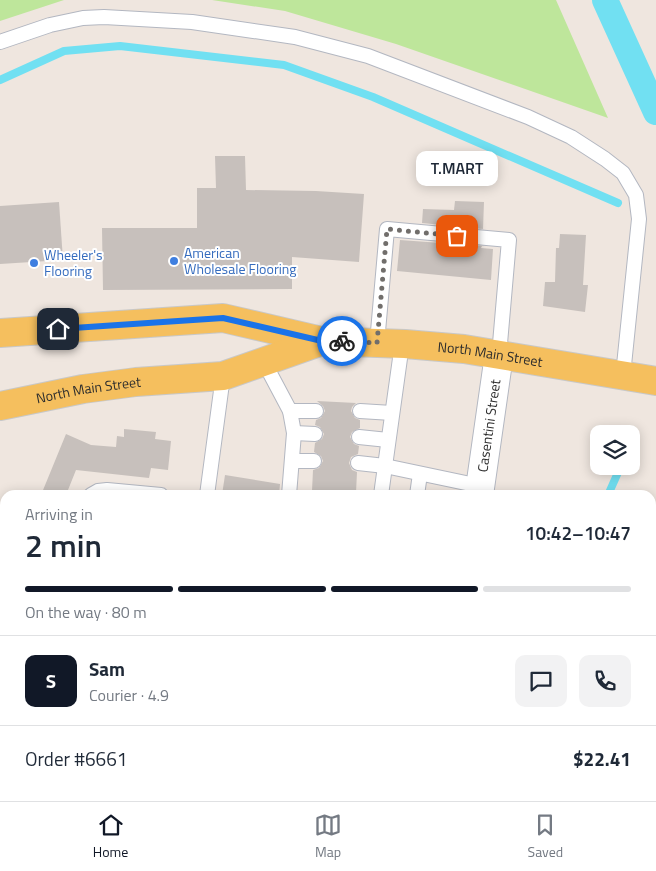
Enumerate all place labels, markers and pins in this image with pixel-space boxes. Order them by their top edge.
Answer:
callout: T.MART [416,151,498,186]
pin [436,215,478,257]
place label: American Wholesale Flooring [184,242,297,279]
place label: Wheeler's Flooring [44,244,103,281]
marker: American Wholesale Flooring [168,255,180,267]
marker: Wheeler's Flooring [28,257,40,269]
pin [37,308,79,350]

